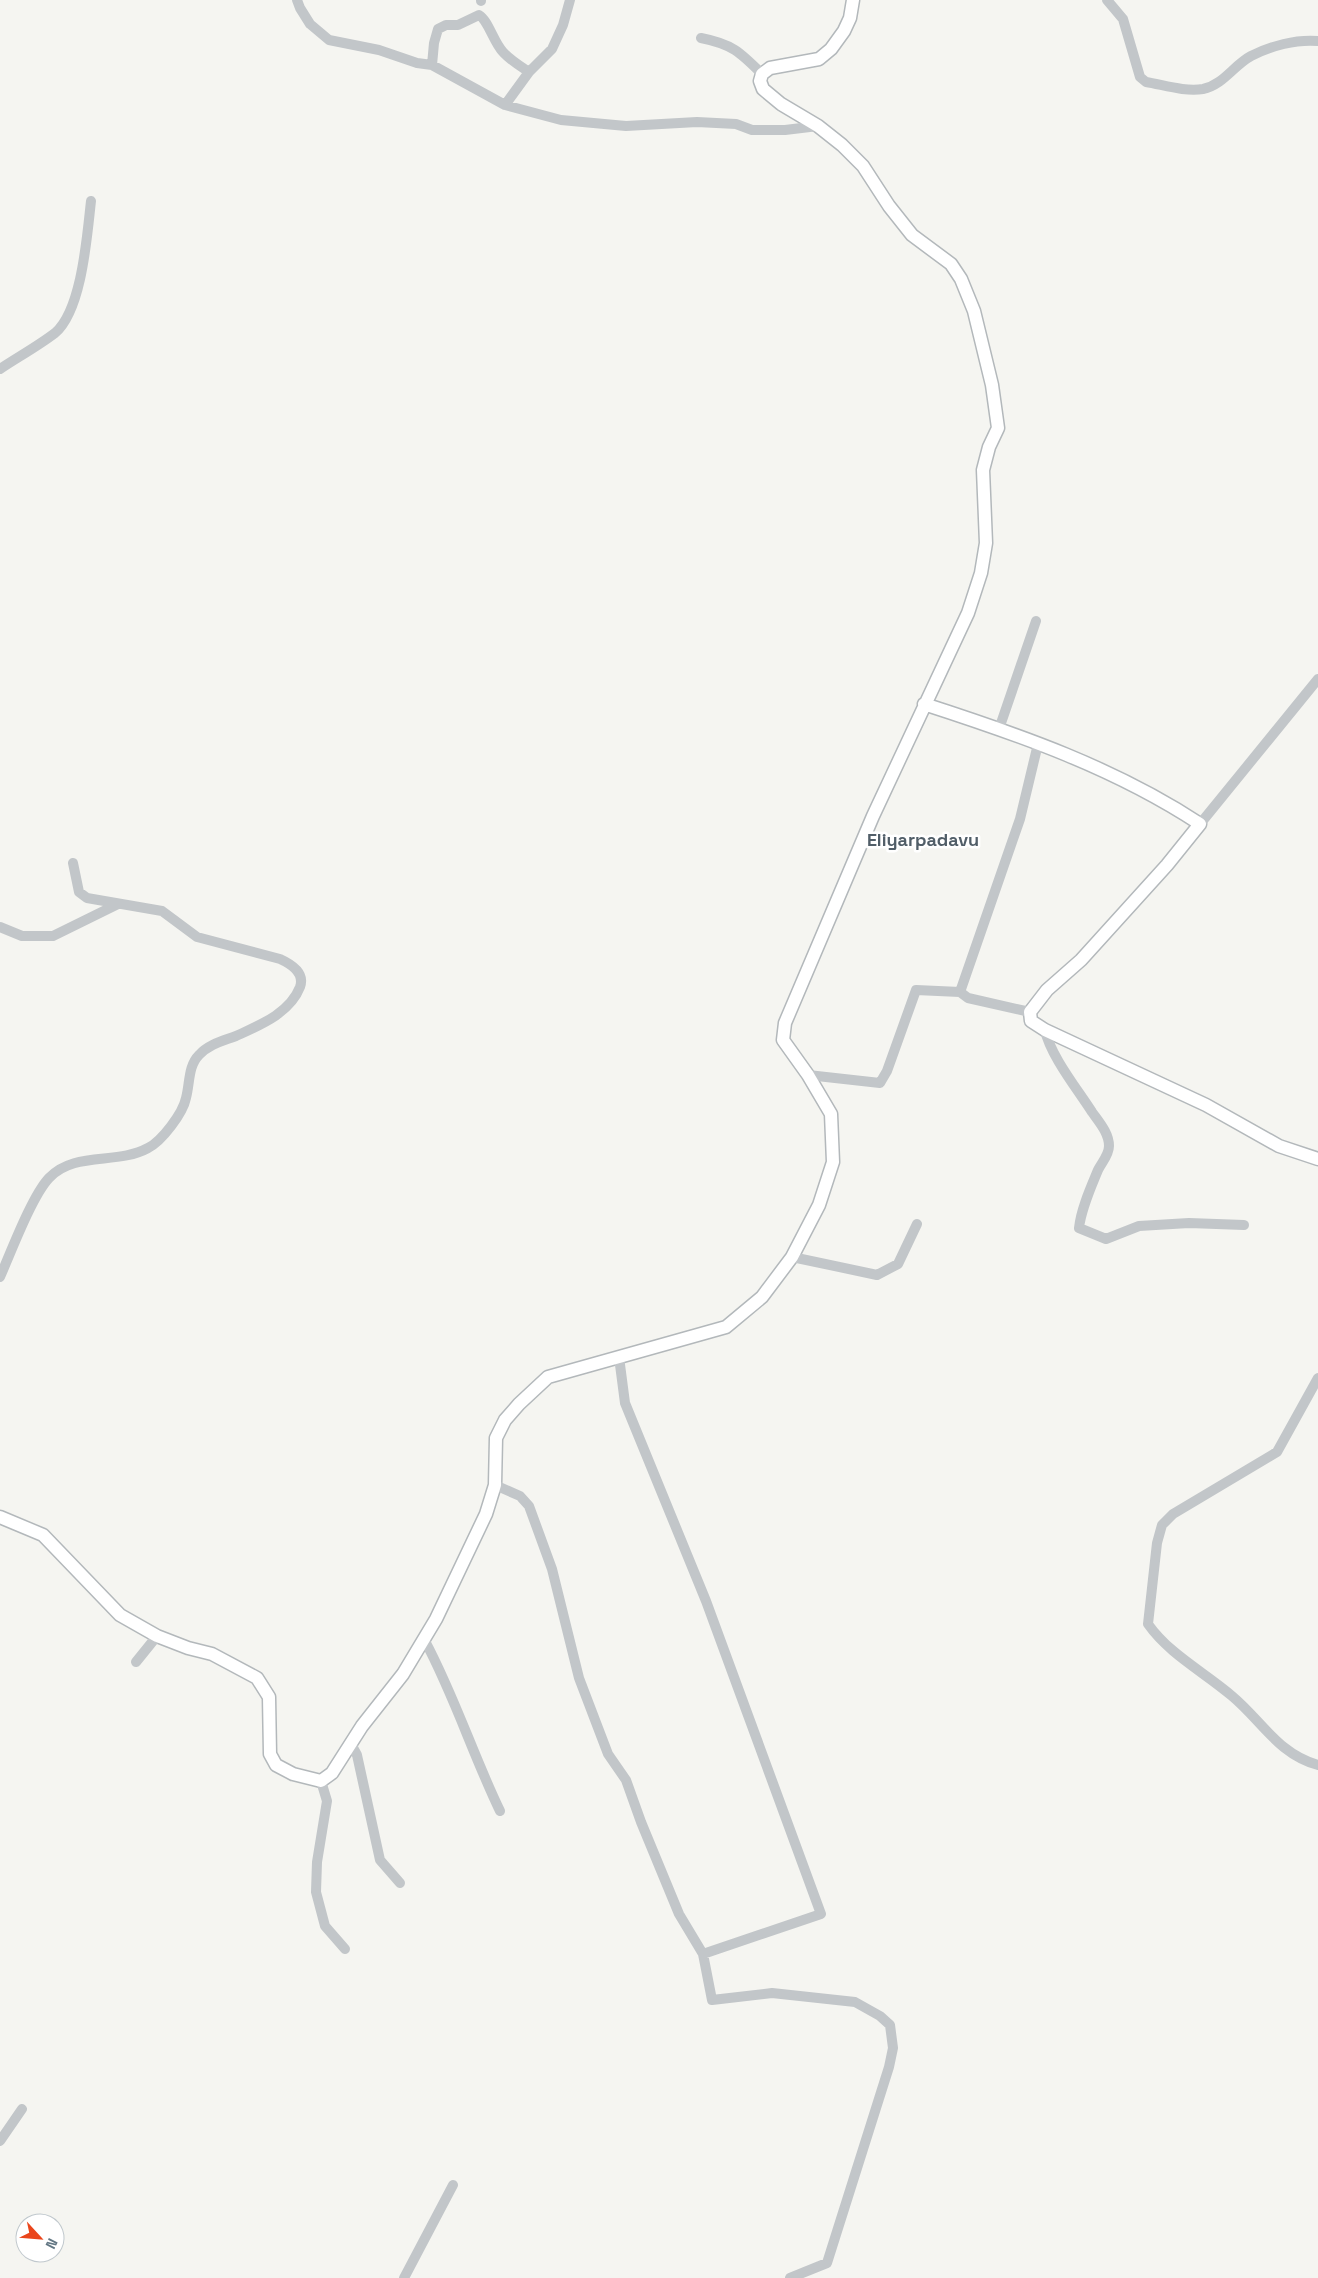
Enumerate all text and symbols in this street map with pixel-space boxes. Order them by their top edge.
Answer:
district label: Eliyarpadavu [867,828,979,851]
north arrow [15,2213,65,2263]
text: N [42,2236,62,2252]

